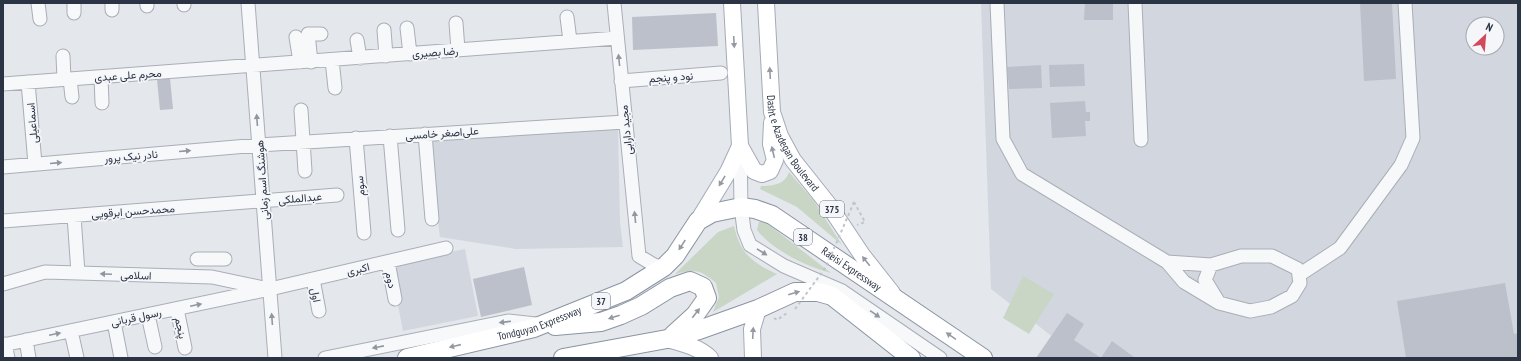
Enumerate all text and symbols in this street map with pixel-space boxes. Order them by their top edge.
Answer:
north arrow [1465,16,1505,56]
text: N [1484,19,1495,35]
one-way arrow [731,36,737,49]
street label: رضا بصیری [411,43,459,61]
one-way arrow [616,54,623,66]
street label: محرم علی عبدی [94,66,162,85]
one-way arrow [766,67,773,79]
street label: نود و پنجم [648,68,694,87]
street label: Dasht e Azadegan Boulevard [764,95,822,194]
street label: اسماعیلی [23,102,41,144]
street label: مجید دارابی [616,104,636,156]
one-way arrow [253,114,260,126]
street label: علی‌اصغر خامسی [405,123,479,143]
street label: هوشنگ اسم زمانی [252,139,273,220]
one-way arrow [770,145,776,158]
street label: نادر نیک پرور [103,147,158,166]
one-way arrow [179,148,191,154]
one-way arrow [50,159,62,166]
street label: سوم [352,175,369,197]
one-way arrow [718,176,726,186]
street label: عبدالملکی [278,189,323,207]
street label: محمدحسن ابرقویی [91,201,175,221]
road number: 375 [820,201,844,217]
one-way arrow [631,211,638,223]
road number: 38 [794,229,812,245]
one-way arrow [678,240,686,250]
street label: Raeisi Expressway [819,244,885,295]
one-way arrow [756,249,768,256]
one-way arrow [862,255,871,266]
street label: اکبری [345,260,371,278]
street label: اسلامی [120,267,152,283]
one-way arrow [100,270,112,277]
street label: دوم [382,270,399,290]
street label: اول [308,287,324,303]
one-way arrow [788,290,800,296]
road number: 37 [592,293,610,309]
one-way arrow [190,301,202,307]
street label: Tondguyan Expressway [496,302,584,343]
street label: رسول قربانی [109,305,163,329]
one-way arrow [692,308,700,319]
one-way arrow [870,310,881,318]
one-way arrow [269,313,276,325]
one-way arrow [608,314,620,320]
street label: پنجم [171,316,190,340]
one-way arrow [499,319,511,326]
one-way arrow [749,327,756,339]
one-way arrow [49,331,61,337]
one-way arrow [945,333,956,340]
one-way arrow [449,343,462,349]
one-way arrow [371,345,384,351]

